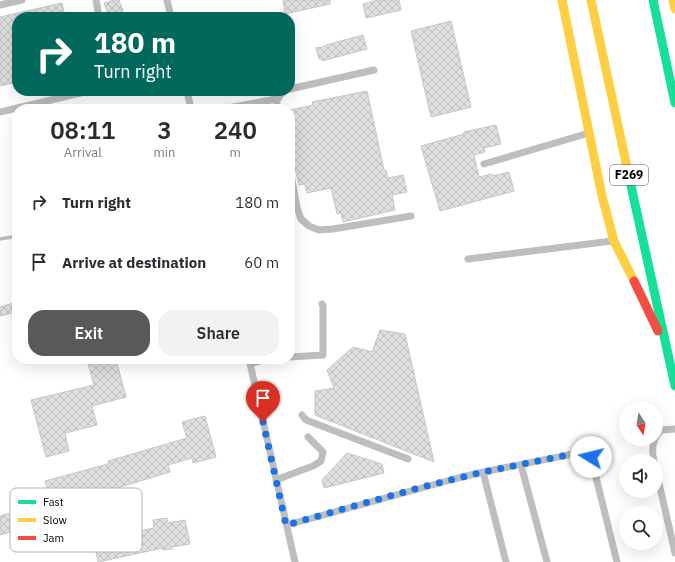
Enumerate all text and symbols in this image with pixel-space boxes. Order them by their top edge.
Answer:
text: 180 m [94,24,176,61]
icon: right [28,28,80,80]
text: Turn right [94,60,172,83]
text: 08:11 [50,114,115,146]
text: 3 [157,114,172,146]
text: 240 [214,114,257,146]
text: Arrival [64,144,102,161]
text: min [154,144,176,161]
text: m [230,144,241,161]
road number: F269 [610,165,648,185]
icon: right [28,191,50,213]
text: Turn right [62,193,131,212]
text: 180 m [235,193,279,212]
icon: arrive [28,251,50,273]
text: Arrive at destination [62,253,206,272]
text: 60 m [244,253,279,272]
button: Exit [28,310,150,356]
button: Share [158,310,279,356]
pin [246,381,280,422]
icon: arrive [252,387,274,409]
north arrow [619,402,663,446]
map controls [619,402,663,550]
position arrow [570,436,612,478]
button: sound [619,454,663,498]
legend [10,488,142,552]
text: Fast [43,495,64,509]
button: search [619,506,663,550]
text: Slow [43,513,67,527]
text: Jam [43,531,64,545]

